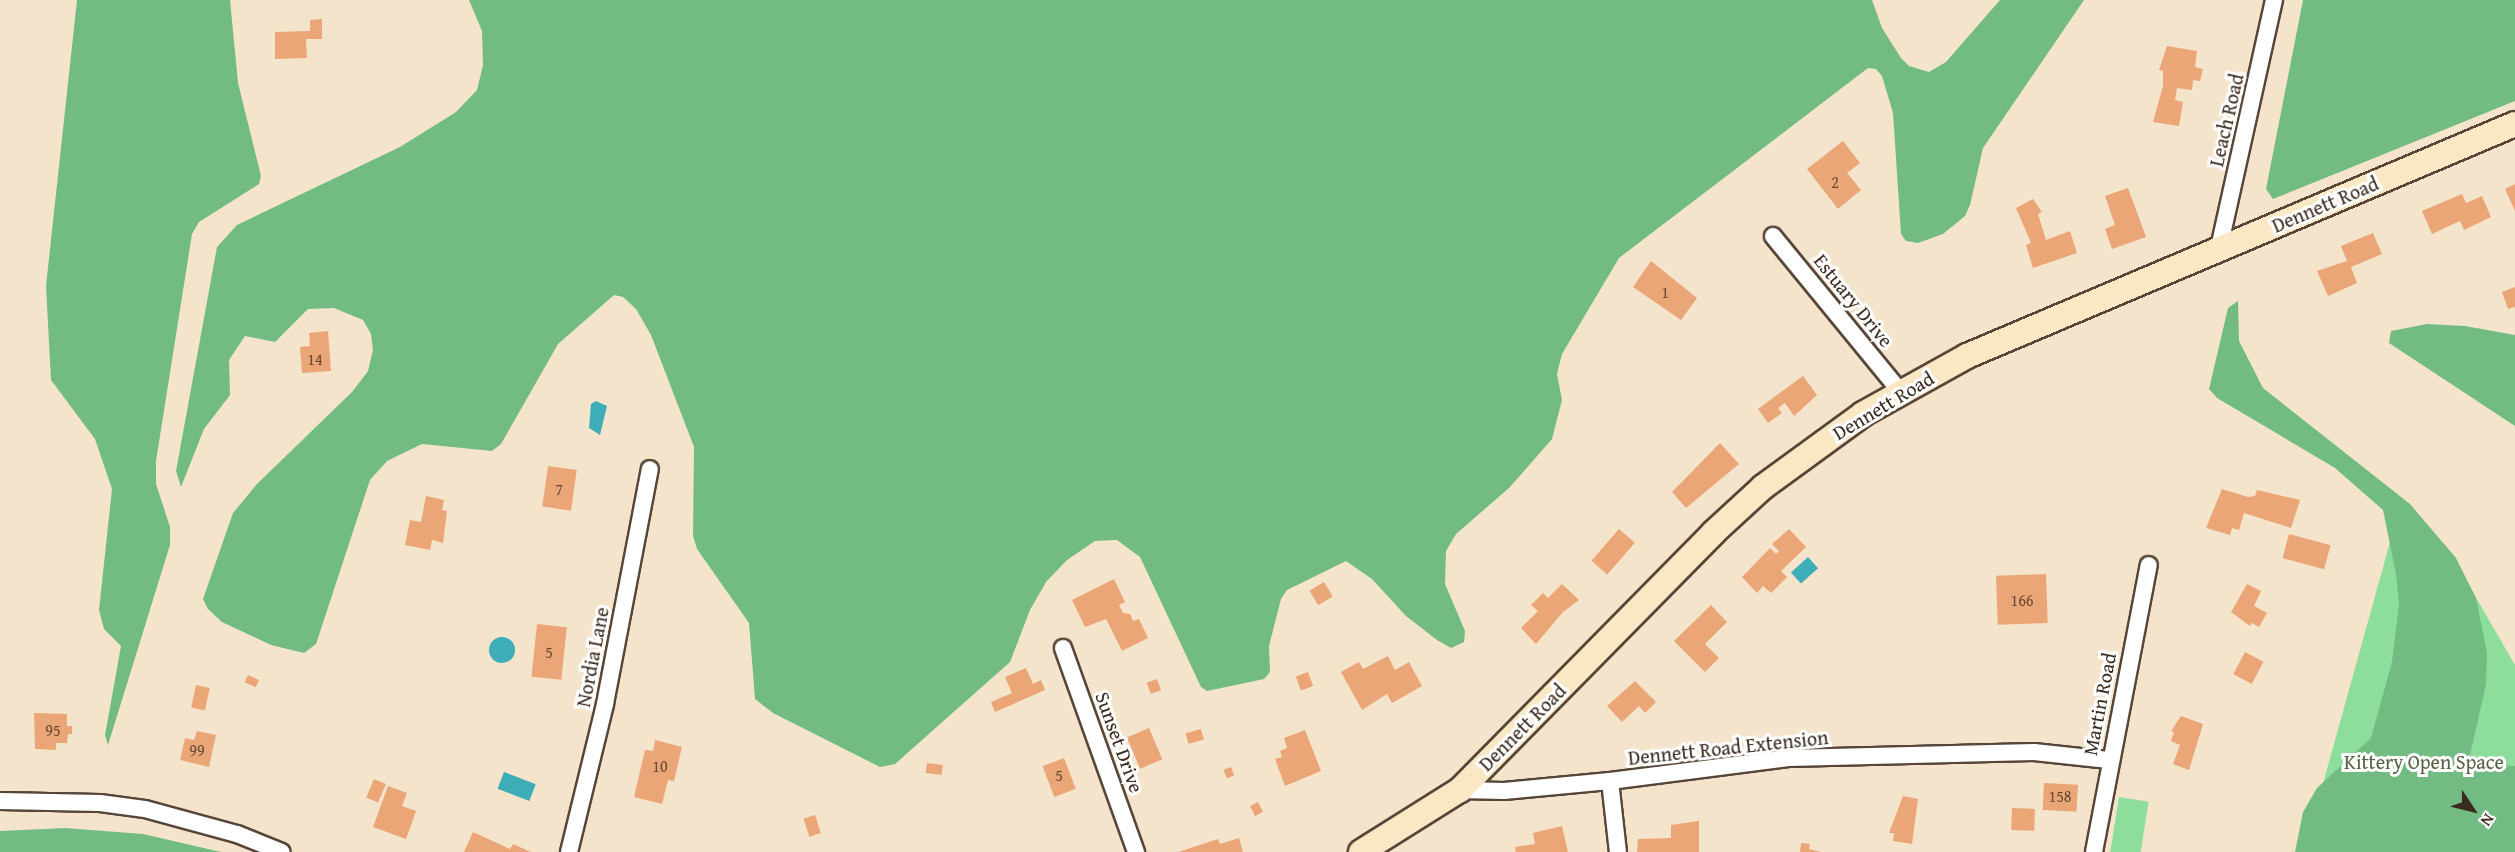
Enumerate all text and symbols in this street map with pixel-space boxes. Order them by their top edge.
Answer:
street label: Leach Road [2204,71,2248,169]
street label: Dennett Road [2268,171,2382,237]
house number: 2 [1831,172,1839,192]
street label: Estuary Drive [1809,249,1899,351]
house number: 1 [1661,282,1669,302]
house number: 14 [307,349,323,369]
street label: Dennett Road [1828,365,1938,445]
house number: 7 [555,479,563,499]
house number: 166 [2010,590,2034,610]
street label: Nordia Lane [571,605,613,709]
house number: 5 [545,642,553,662]
street label: Martin Road [2077,651,2121,757]
street label: Dennett Road [1473,678,1571,776]
street label: Sunset Drive [1091,688,1149,796]
house number: 95 [45,720,61,740]
street label: Dennett Road Extension [1627,725,1829,769]
house number: 99 [189,740,205,760]
park label: Kittery Open Space [2344,749,2504,773]
house number: 10 [652,756,668,776]
house number: 5 [1055,765,1063,785]
north arrow [2443,780,2503,840]
house number: 158 [2048,786,2072,806]
text: N [2475,809,2501,832]

